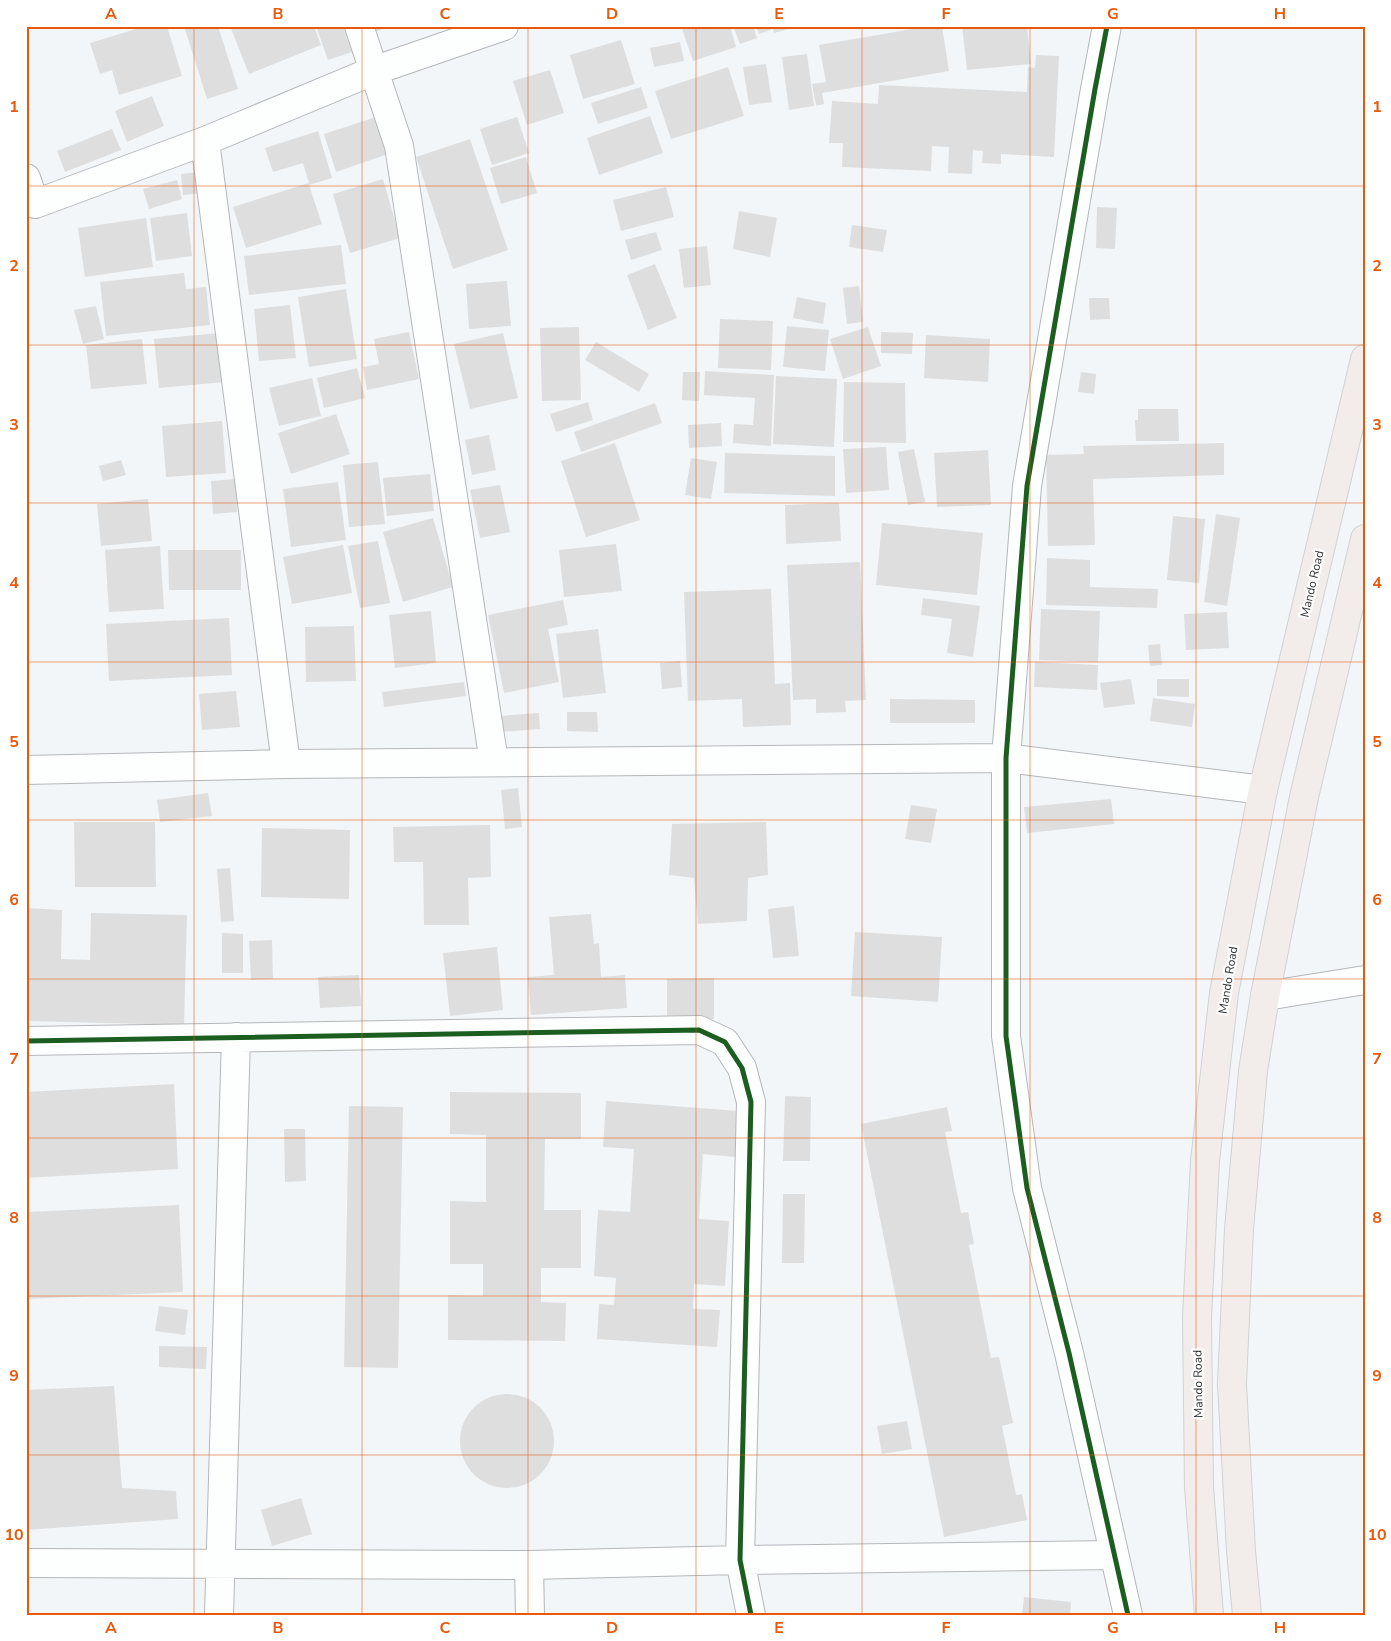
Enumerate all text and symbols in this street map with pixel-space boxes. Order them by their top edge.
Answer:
text: A [105,3,117,25]
text: B [272,3,284,25]
text: C [440,3,451,25]
text: D [606,3,618,25]
text: E [774,3,784,25]
text: F [942,3,951,25]
text: G [1107,3,1119,25]
text: H [1274,3,1286,25]
text: 1 [9,96,19,118]
text: 1 [1372,96,1382,118]
text: 2 [9,255,19,277]
text: 2 [1372,255,1382,277]
text: 3 [9,414,19,436]
text: 3 [1372,414,1382,436]
street label: Mando Road [1297,549,1327,619]
text: 4 [9,572,19,594]
text: 4 [1372,572,1382,594]
text: 5 [9,731,19,753]
text: 5 [1372,731,1382,753]
text: 6 [9,889,19,911]
text: 6 [1372,889,1382,911]
street label: Mando Road [1215,945,1241,1015]
text: 7 [9,1048,19,1070]
text: 7 [1372,1048,1382,1070]
text: 8 [9,1207,19,1229]
text: 8 [1372,1207,1382,1229]
street label: Mando Road [1189,1350,1207,1418]
text: 9 [9,1365,19,1387]
text: 9 [1372,1365,1382,1387]
text: 10 [4,1524,24,1546]
text: 10 [1367,1524,1387,1546]
text: A [105,1617,117,1639]
text: B [272,1617,284,1639]
text: C [440,1617,451,1639]
text: D [606,1617,618,1639]
text: E [774,1617,784,1639]
text: F [942,1617,951,1639]
text: G [1107,1617,1119,1639]
text: H [1274,1617,1286,1639]

